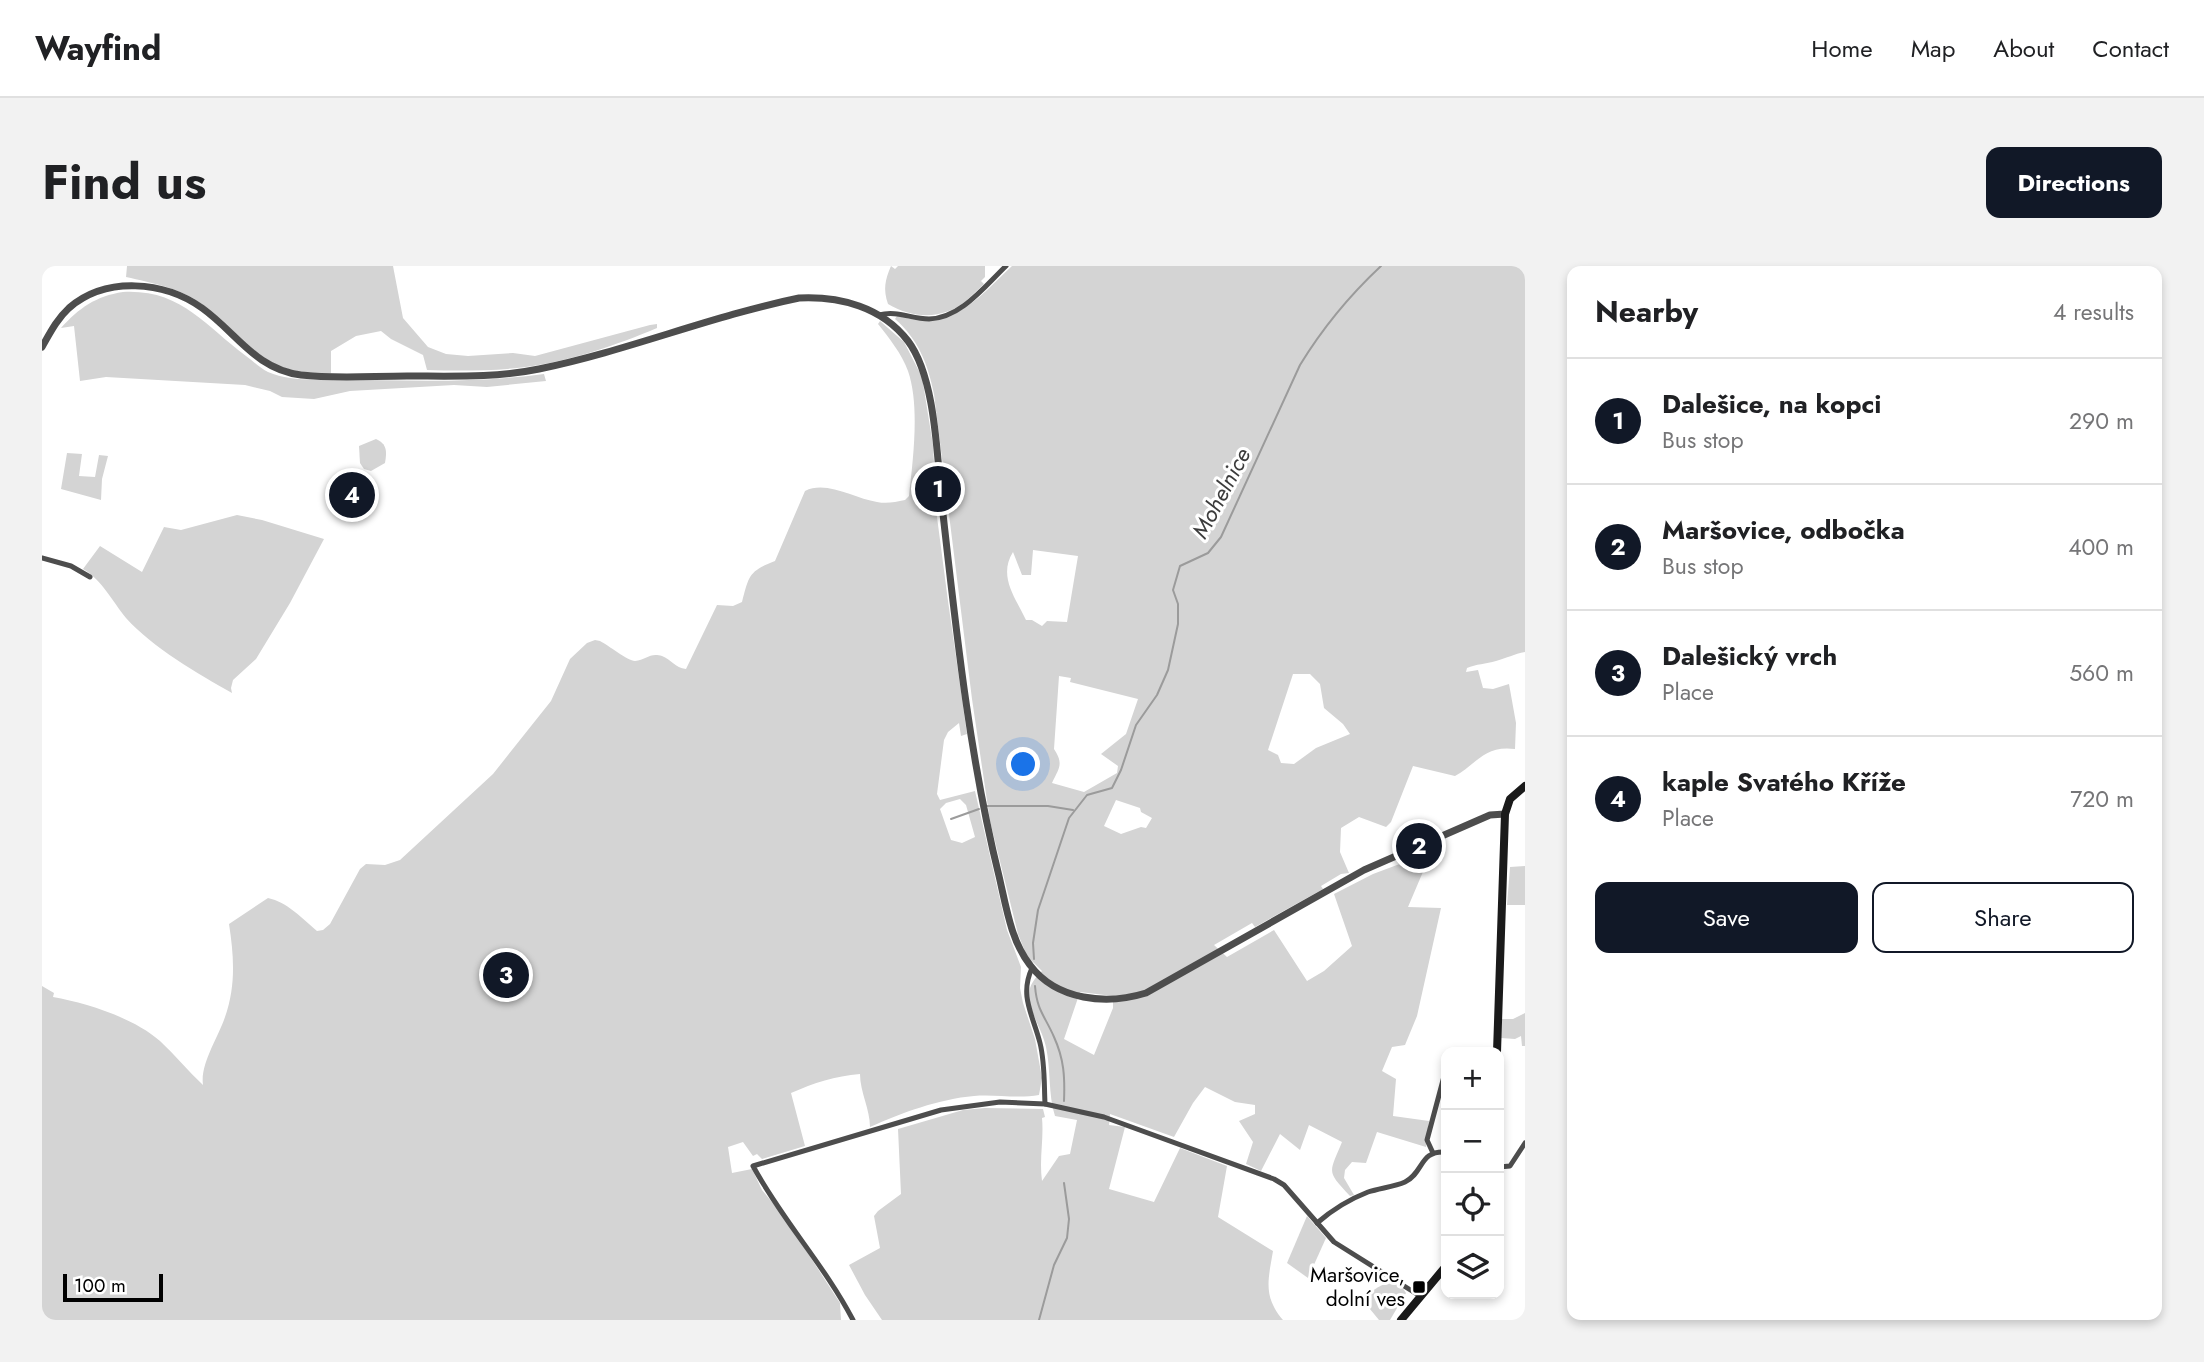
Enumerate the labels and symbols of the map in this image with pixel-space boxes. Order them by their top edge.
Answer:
water label: Mohelnice [1183,441,1259,544]
pin: 1 [915,463,961,515]
pin: 4 [329,469,375,521]
your location [1006,747,1040,781]
pin: 2 [1396,820,1442,872]
pin: 3 [483,949,529,1001]
place label: Maršovice, dolní ves [1310,1260,1405,1314]
scale bar [63,1271,163,1303]
marker: Maršovice, dolní ves [1411,1279,1427,1295]

